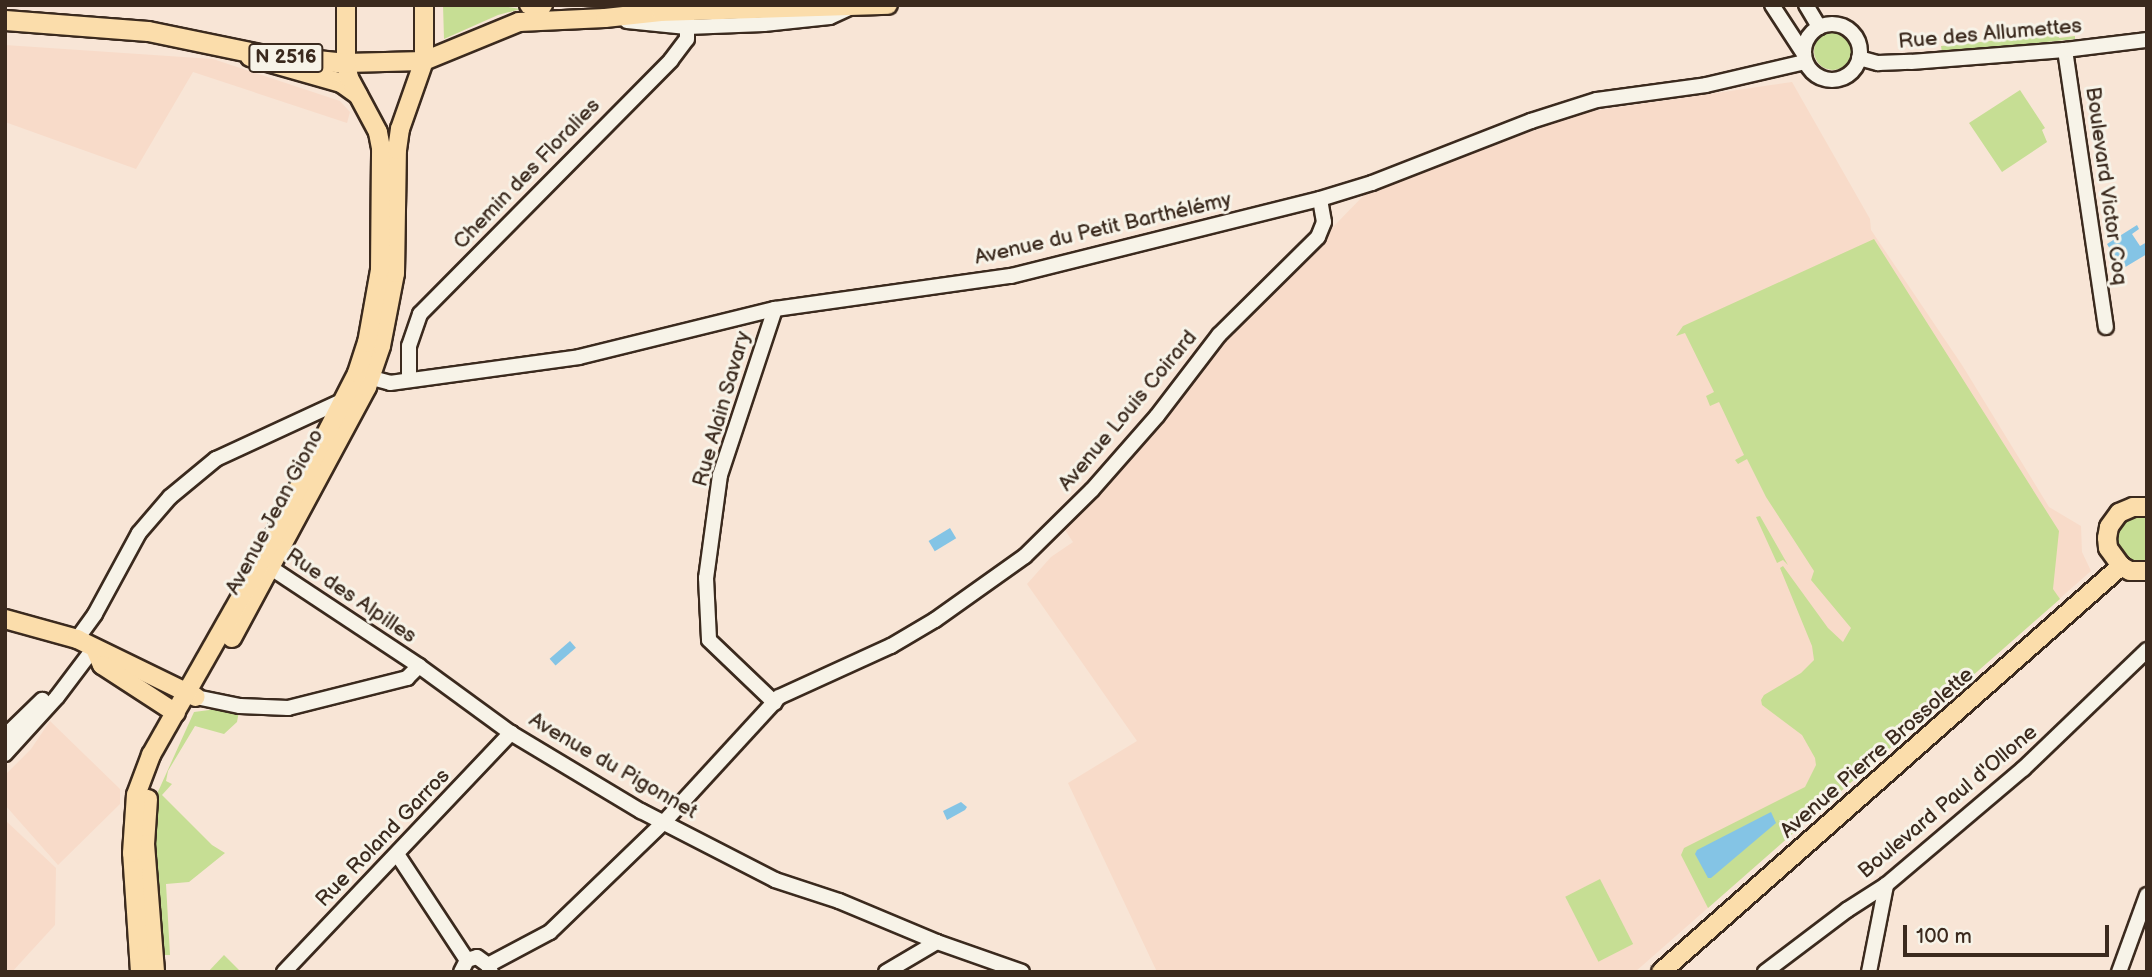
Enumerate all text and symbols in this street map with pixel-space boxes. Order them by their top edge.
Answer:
street label: Rue des Allumettes [1897,13,2083,55]
road number: N 2516 [247,43,324,74]
street label: Boulevard Victor Coq [2080,85,2132,287]
street label: Chemin des Floralies [449,93,605,255]
street label: Avenue du Petit Barthélémy [972,187,1234,271]
street label: Avenue Louis Coirard [1053,326,1203,496]
street label: Rue Alain Savary [688,328,756,490]
street label: Avenue Jean Giono [220,424,330,600]
street label: Rue des Alpilles [281,543,421,649]
street label: Avenue Pierre Brossolette [1775,662,1979,844]
street label: Avenue du Pigonnet [524,708,702,824]
street label: Boulevard Paul d'Ollone [1853,720,2043,884]
street label: Rue Roland Garros [311,764,455,912]
scale bar [1907,911,2114,955]
text: 100 m [1916,924,1972,949]

